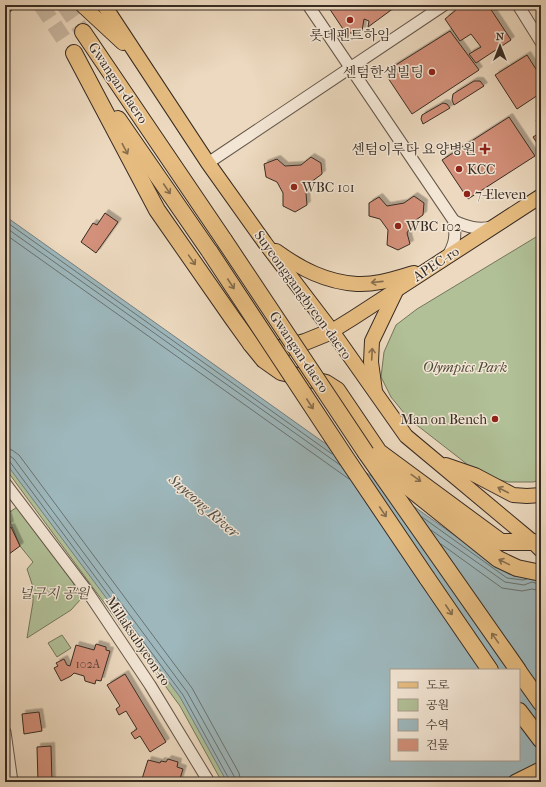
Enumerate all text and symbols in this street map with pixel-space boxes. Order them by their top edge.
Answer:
marker: 롯데펜트하임 [345,15,355,25]
north arrow [480,26,520,66]
place label: 롯데펜트하임 [309,27,391,44]
text: N [496,30,505,43]
street label: Gwangan-daero [85,39,151,127]
place label: 센텀한샘빌딩 [343,64,424,81]
marker: 센텀한샘빌딩 [427,67,437,77]
place label: 센텀이루다 요양병원 [351,141,476,158]
one-way arrow [122,143,129,155]
marker: 센텀이루다 요양병원 [479,143,491,155]
place label: KCC [467,161,496,178]
marker: KCC [454,164,464,174]
place label: WBC 101 [301,179,355,196]
marker: WBC 101 [289,182,299,192]
one-way arrow [163,183,171,194]
place label: 7-Eleven [475,186,526,203]
marker: 7-Eleven [462,189,472,199]
place label: WBC 102 [405,218,461,235]
marker: WBC 102 [393,221,403,231]
street label: Suyeonggangbyeon-daero [251,227,355,363]
street label: APEC-ro [409,243,462,286]
one-way arrow [188,255,196,266]
one-way arrow [227,278,235,289]
one-way arrow [371,278,384,286]
street label: Gwangan-daero [266,308,332,396]
one-way arrow [368,348,375,361]
park label: Olympics Park [423,359,507,376]
one-way arrow [306,399,315,410]
place label: Man on Bench [400,411,487,428]
marker: Man on Bench [490,414,500,424]
water label: Suyeong River [164,470,244,542]
one-way arrow [410,474,421,482]
one-way arrow [497,486,509,494]
one-way arrow [379,507,387,518]
one-way arrow [498,558,510,565]
park label: 널구지 공원 [19,585,91,602]
street label: Millaksubyeon-ro [102,593,174,689]
one-way arrow [445,604,453,615]
one-way arrow [491,633,499,644]
house number: 102A [76,657,101,671]
legend [390,669,520,761]
text: 도로 [426,678,450,692]
text: 공원 [426,698,449,712]
text: 수역 [426,718,449,732]
text: 건물 [426,738,450,752]

